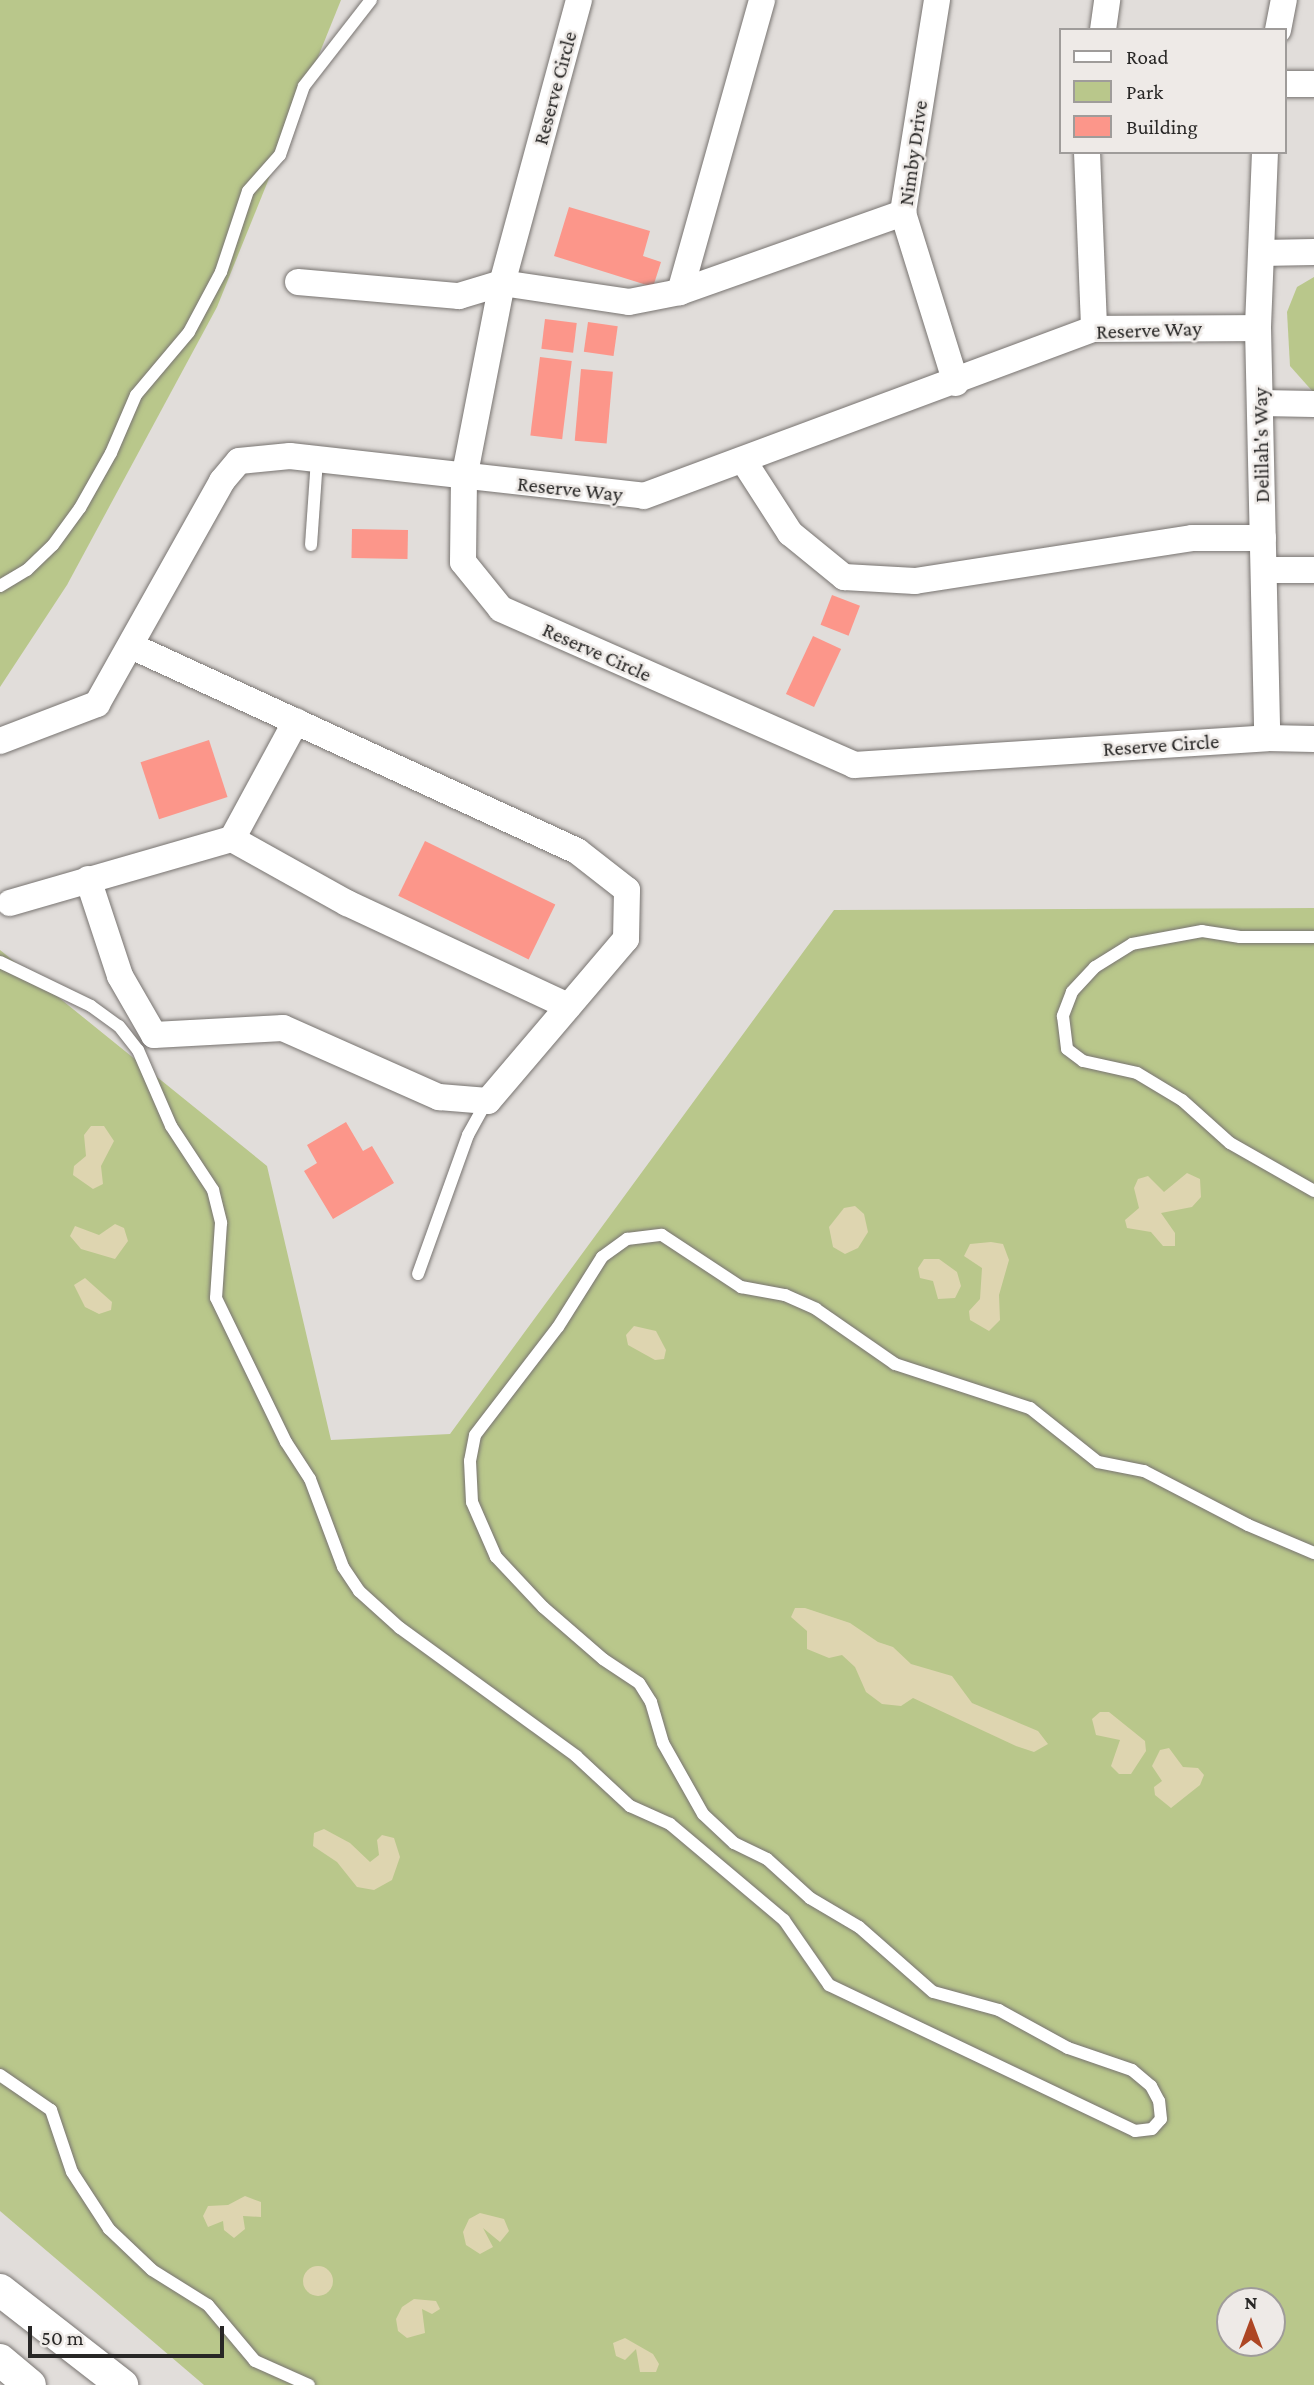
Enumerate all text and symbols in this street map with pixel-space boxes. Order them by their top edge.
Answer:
street label: Reserve Circle [528,28,582,148]
legend [1058,28,1286,154]
text: Road [1126,45,1169,69]
text: Park [1126,80,1163,104]
street label: Nimby Drive [893,99,933,207]
text: Building [1126,115,1198,139]
street label: Reserve Way [1096,316,1202,344]
street label: Delilah's Way [1247,387,1275,503]
street label: Reserve Way [516,471,624,507]
street label: Reserve Circle [539,617,655,687]
street label: Reserve Circle [1102,728,1220,762]
north arrow [1216,2287,1286,2357]
text: N [1245,2292,1257,2313]
scale bar [32,2312,228,2356]
text: 50 m [41,2326,84,2350]

